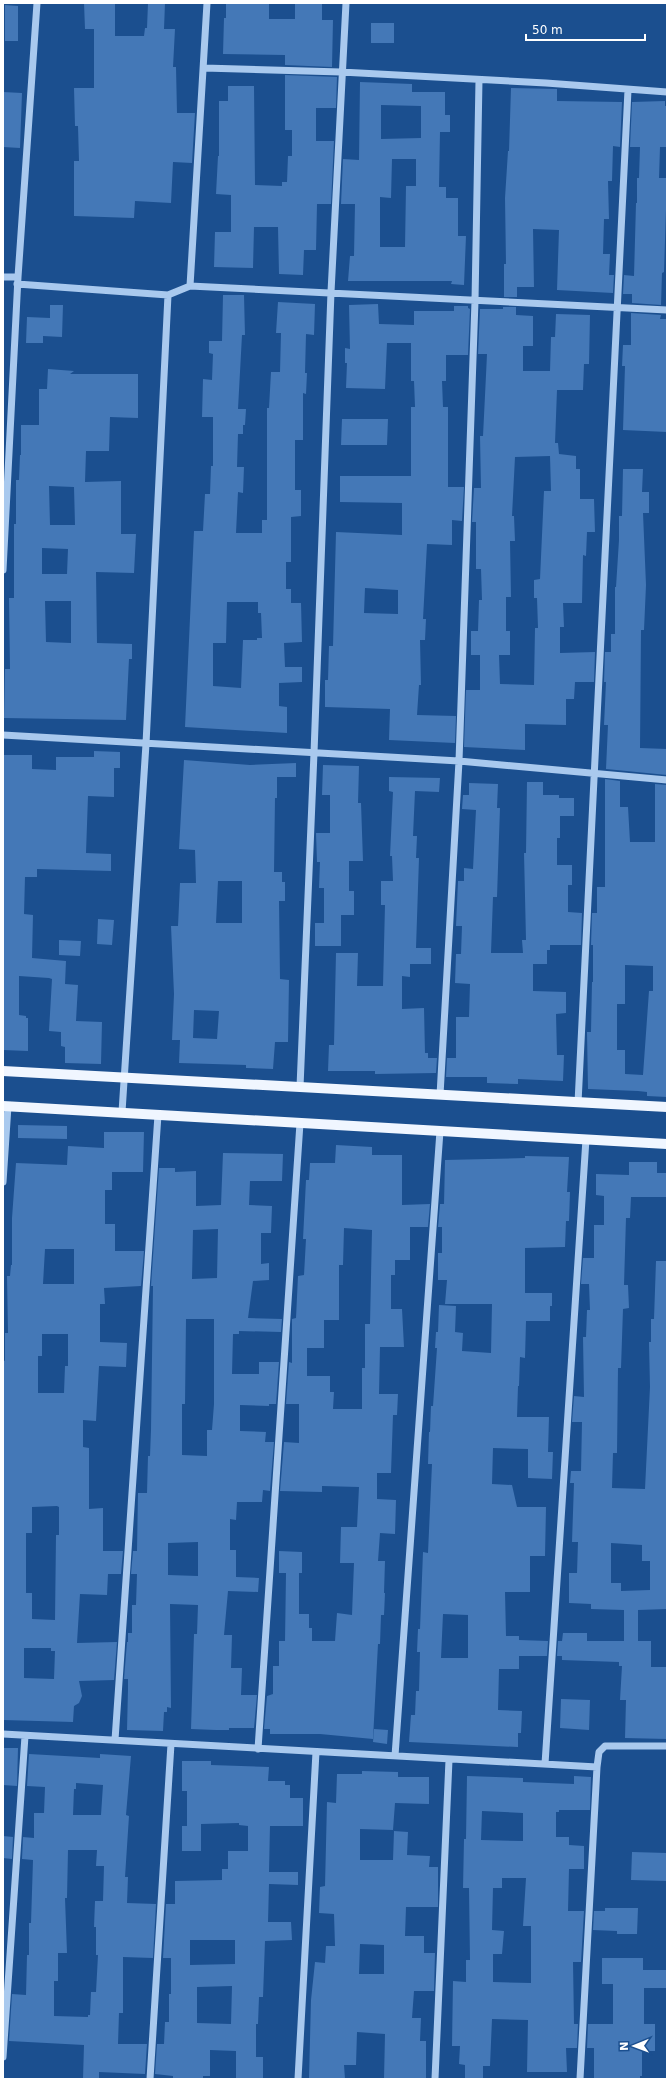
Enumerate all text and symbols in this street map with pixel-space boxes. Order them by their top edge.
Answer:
scale bar [526,16,645,42]
text: 50 m [532,23,563,37]
north arrow [614,2026,654,2066]
text: N [618,2041,631,2051]

